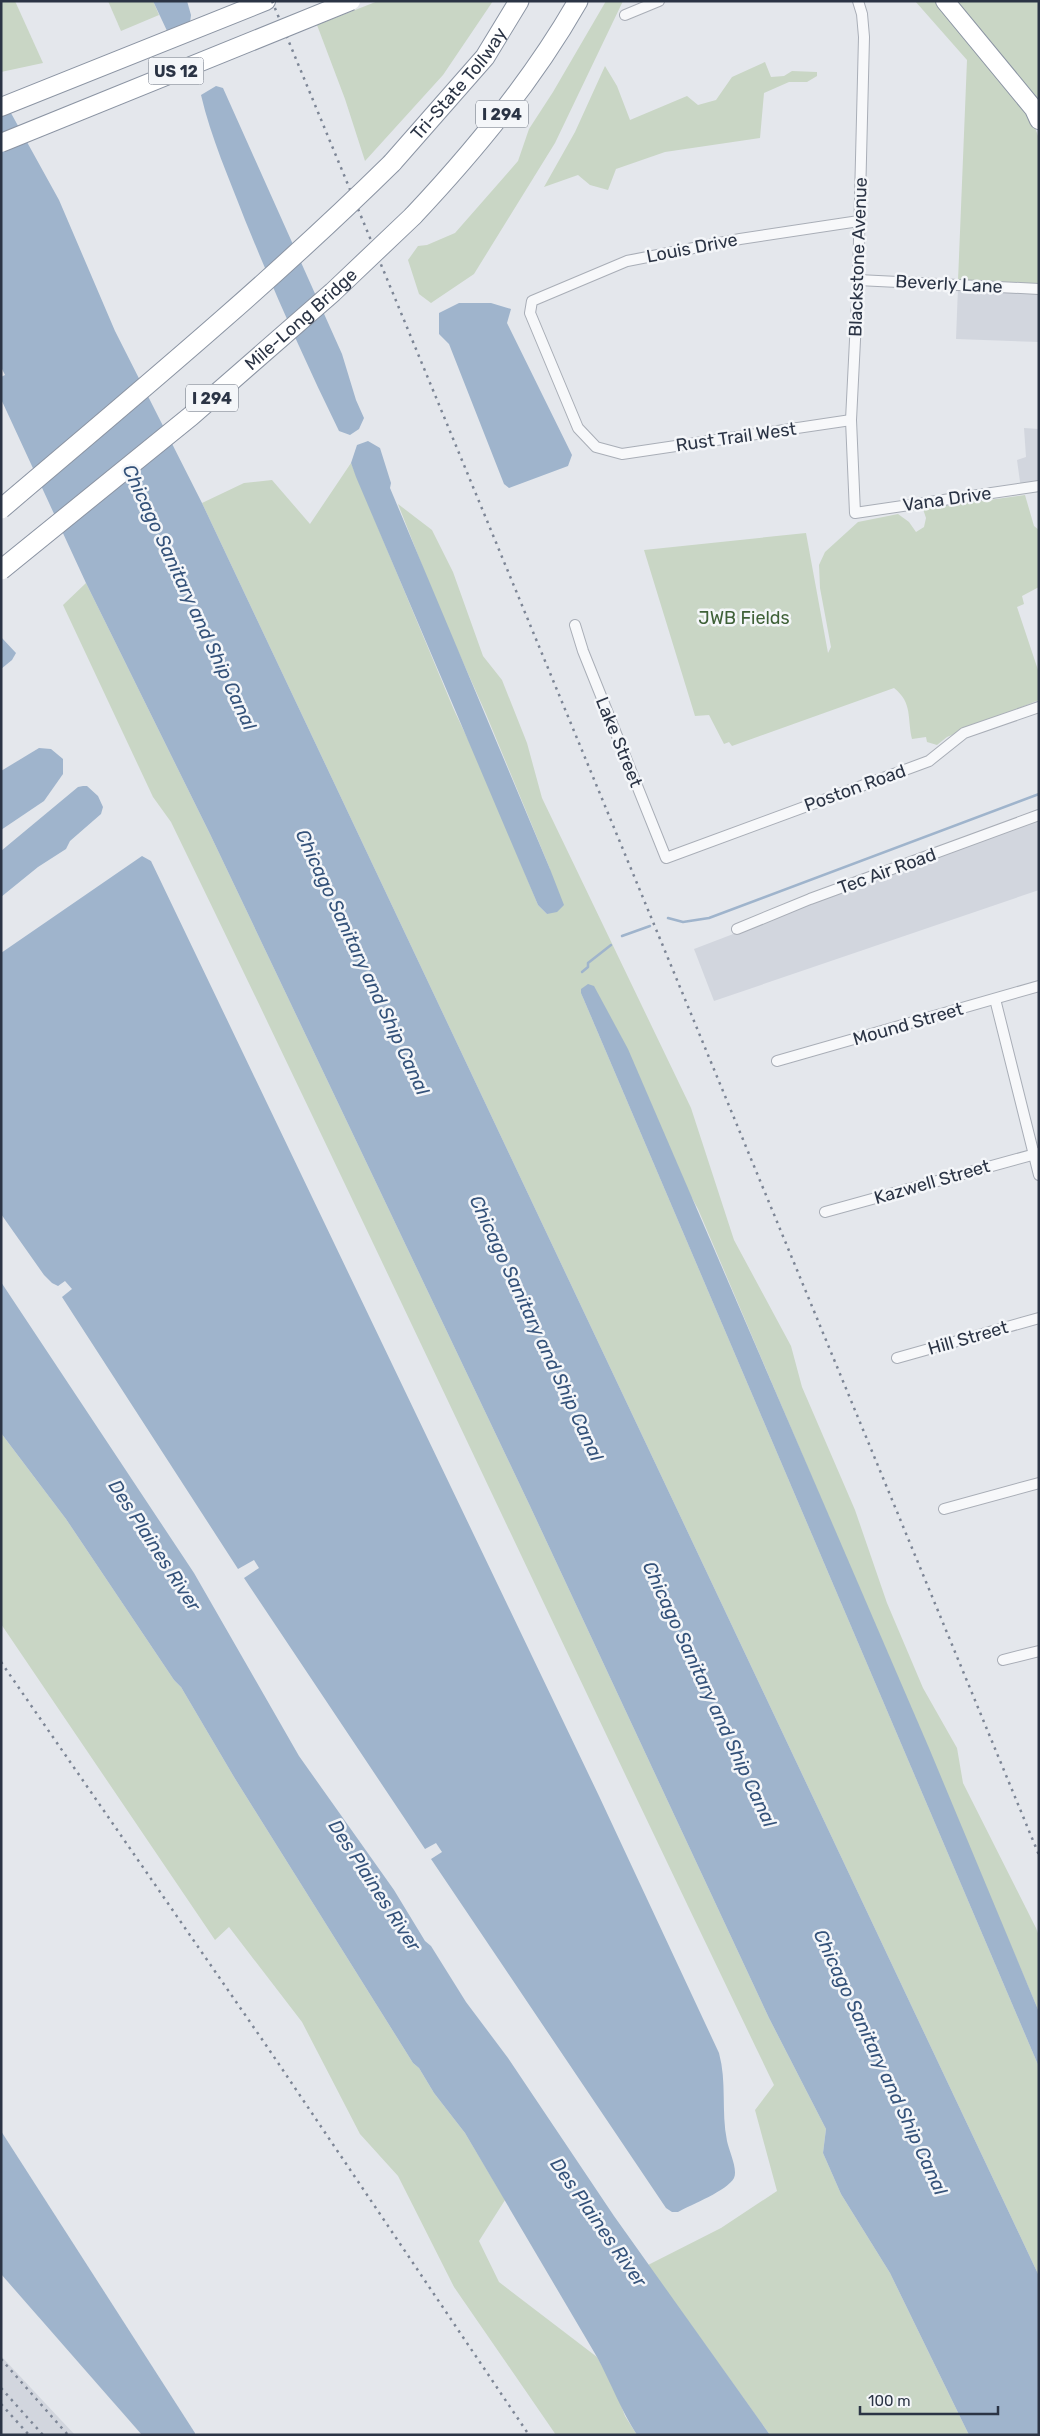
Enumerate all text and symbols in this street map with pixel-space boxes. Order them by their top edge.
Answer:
street label: Tri-State Tollway [406,23,511,144]
road number: US 12 [148,58,204,84]
road number: I 294 [476,100,528,128]
street label: Blackstone Avenue [844,177,872,337]
street label: Louis Drive [645,228,739,268]
street label: Mile-Long Bridge [240,264,362,375]
street label: Beverly Lane [895,270,1003,298]
road number: I 294 [186,384,238,412]
street label: Rust Trail West [674,418,798,456]
water label: Chicago Sanitary and Ship Canal [118,461,262,734]
street label: Vana Drive [901,482,993,516]
park label: JWB Fields [698,607,790,629]
street label: Lake Street [591,694,647,790]
street label: Poston Road [801,759,909,817]
water label: Chicago Sanitary and Ship Canal [291,826,435,1099]
street label: Tec Air Road [835,843,939,899]
street label: Mound Street [850,998,966,1050]
street label: Kazwell Street [872,1155,992,1209]
water label: Chicago Sanitary and Ship Canal [465,1192,609,1465]
street label: Hill Street [925,1316,1011,1360]
water label: Des Plaines River [103,1475,206,1616]
water label: Chicago Sanitary and Ship Canal [638,1558,782,1831]
water label: Des Plaines River [323,1815,426,1956]
water label: Chicago Sanitary and Ship Canal [809,1926,953,2199]
water label: Des Plaines River [545,2153,652,2292]
scale bar [860,2384,998,2416]
text: 100 m [868,2392,910,2410]

